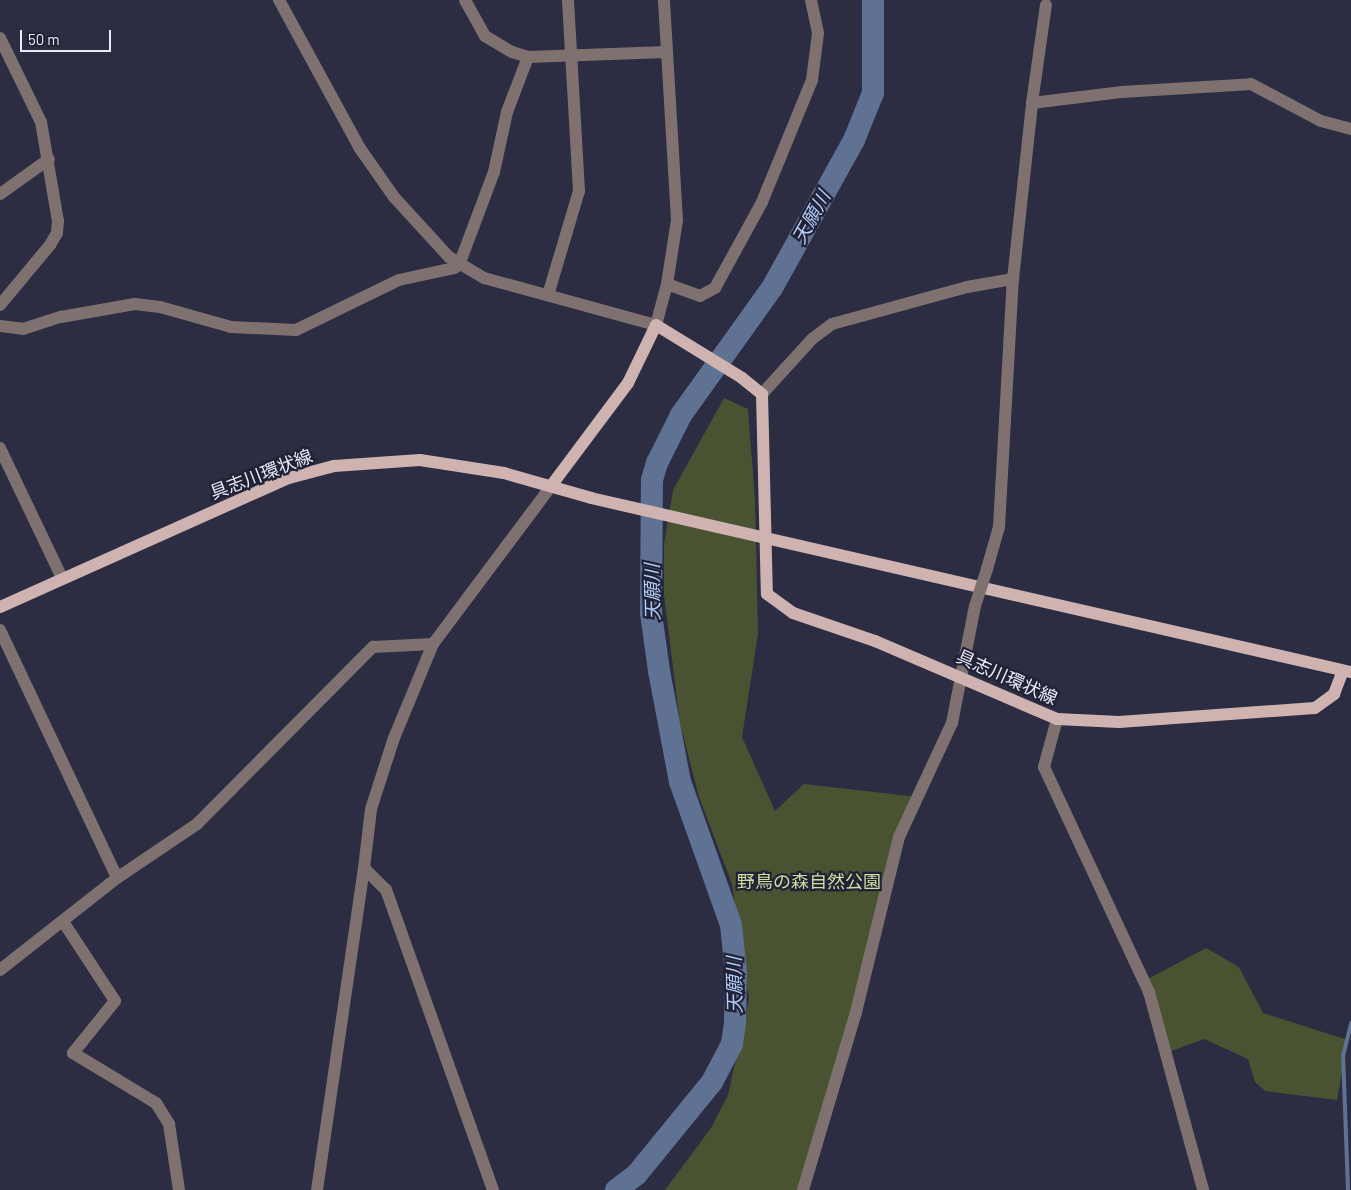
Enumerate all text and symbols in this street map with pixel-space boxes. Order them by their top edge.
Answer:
scale bar [22,20,114,52]
text: 50 m [28,30,60,48]
water label: 天願川 [787,187,835,247]
street label: 具志川環状線 [207,445,315,503]
water label: 天願川 [640,563,664,621]
street label: 具志川環状線 [953,645,1061,709]
park label: 野鳥の森自然公園 [737,870,881,892]
water label: 天願川 [722,956,746,1014]

